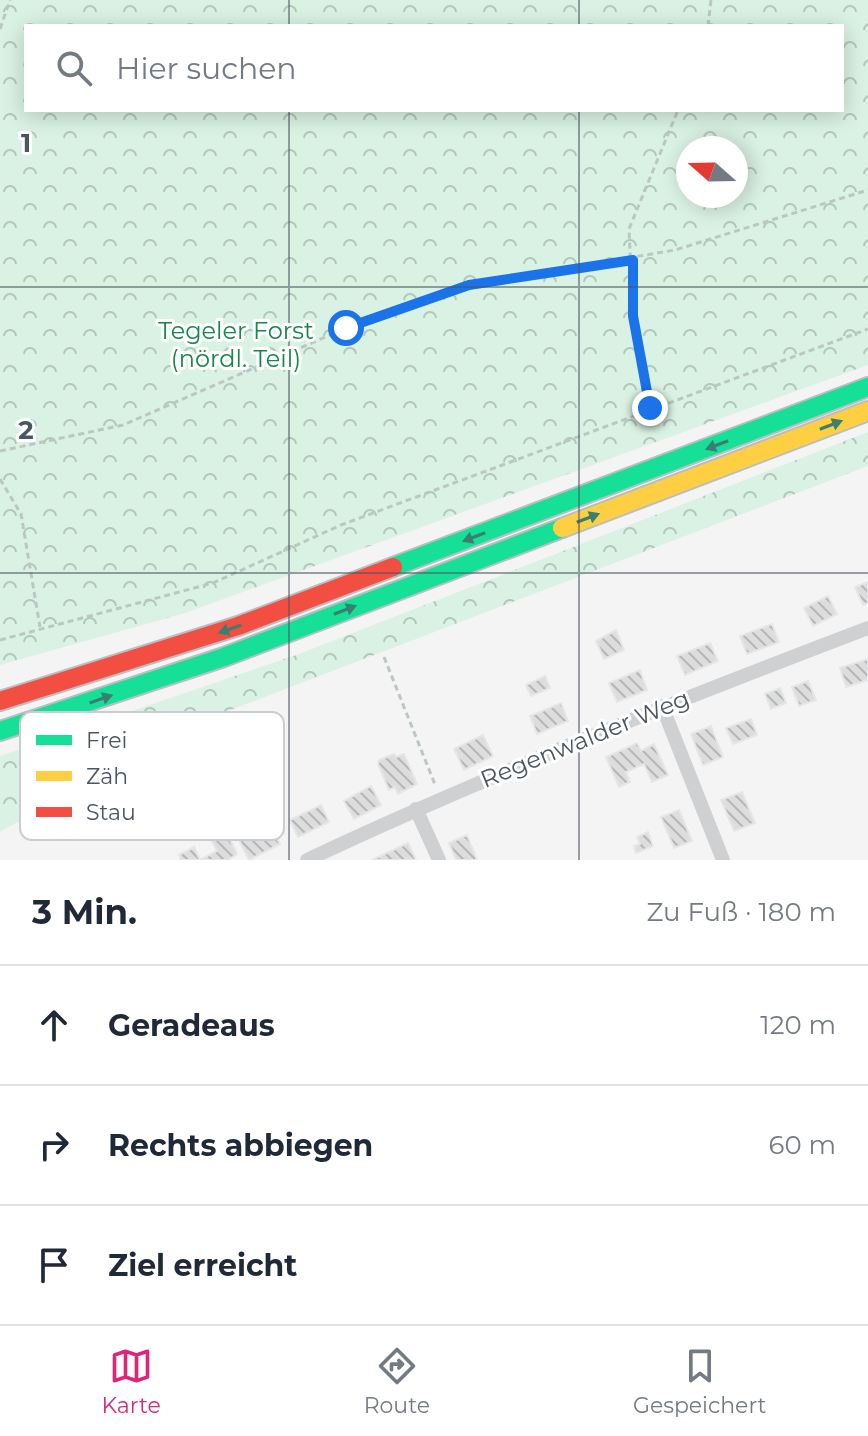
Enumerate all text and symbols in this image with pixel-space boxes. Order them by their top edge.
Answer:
search box [24,24,844,112]
icon: search [52,46,96,90]
text: Hier suchen [116,50,297,87]
text: 1 [21,127,31,159]
north arrow [676,136,748,208]
route start [328,310,364,346]
park label: Tegeler Forst (nördl. Teil) [158,316,314,373]
route end [632,390,668,426]
text: 2 [18,414,34,446]
one-way arrow [819,418,843,431]
one-way arrow [705,439,729,452]
one-way arrow [576,511,600,524]
one-way arrow [461,531,485,544]
one-way arrow [333,603,357,616]
one-way arrow [218,623,242,635]
street label: Regenwalder Weg [476,683,694,794]
one-way arrow [89,693,113,705]
legend [20,712,284,840]
text: Frei [86,727,127,754]
text: Zäh [86,763,128,790]
text: Stau [86,799,136,826]
text: 3 Min. [32,891,137,933]
text: Zu Fuß · 180 m [646,896,836,928]
icon: ahead [32,1003,76,1047]
text: Geradeaus [108,1007,275,1044]
text: 120 m [760,1009,836,1041]
icon: right [32,1123,76,1167]
text: Rechts abbiegen [108,1127,373,1164]
text: 60 m [769,1129,836,1161]
icon: arrive [32,1243,76,1287]
text: Ziel erreicht [108,1247,297,1284]
tab: Karte [101,1344,161,1419]
tab: Route [364,1344,430,1419]
tab: Gespeichert [633,1344,767,1419]

